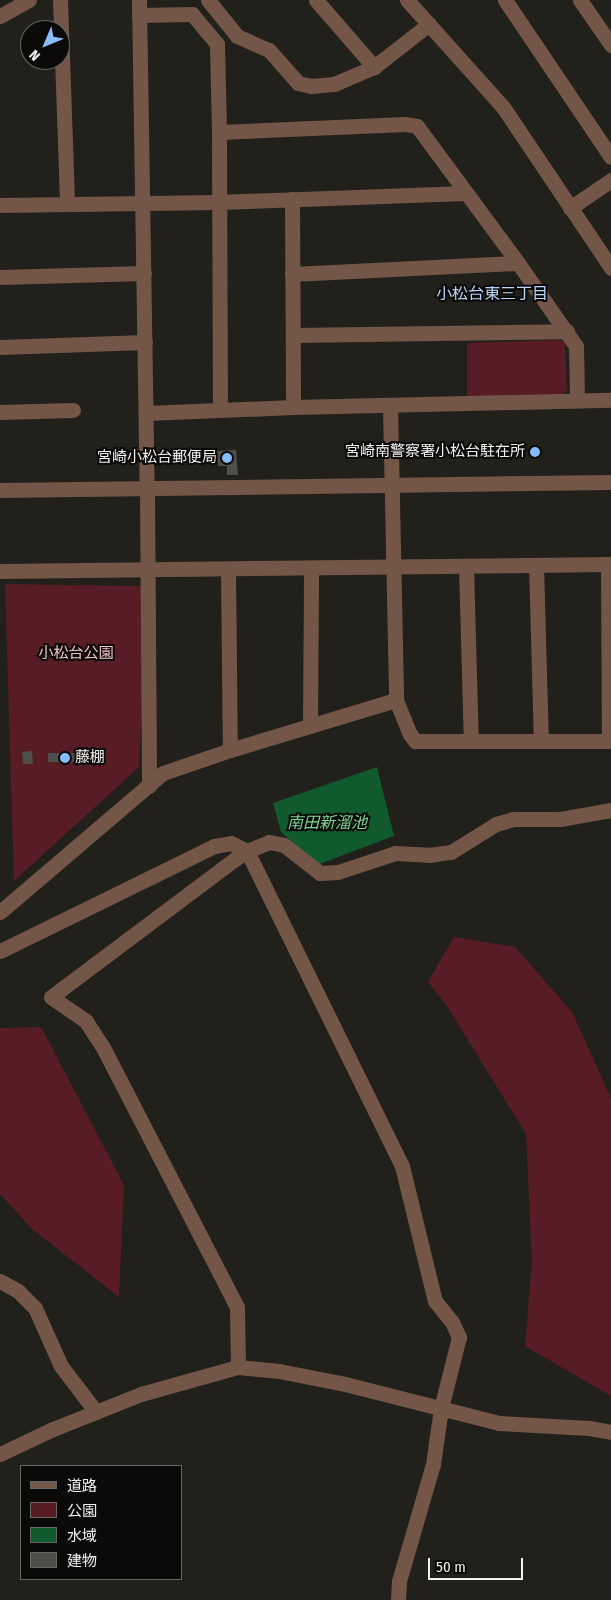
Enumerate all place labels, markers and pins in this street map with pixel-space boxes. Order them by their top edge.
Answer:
place label: 宮崎南警察署小松台駐在所 [345,443,525,461]
marker: 宮崎南警察署小松台駐在所 [529,446,541,458]
place label: 宮崎小松台郵便局 [97,449,217,467]
marker: 宮崎小松台郵便局 [221,452,233,464]
place label: 藤棚 [75,749,105,767]
marker: 藤棚 [59,752,71,764]

